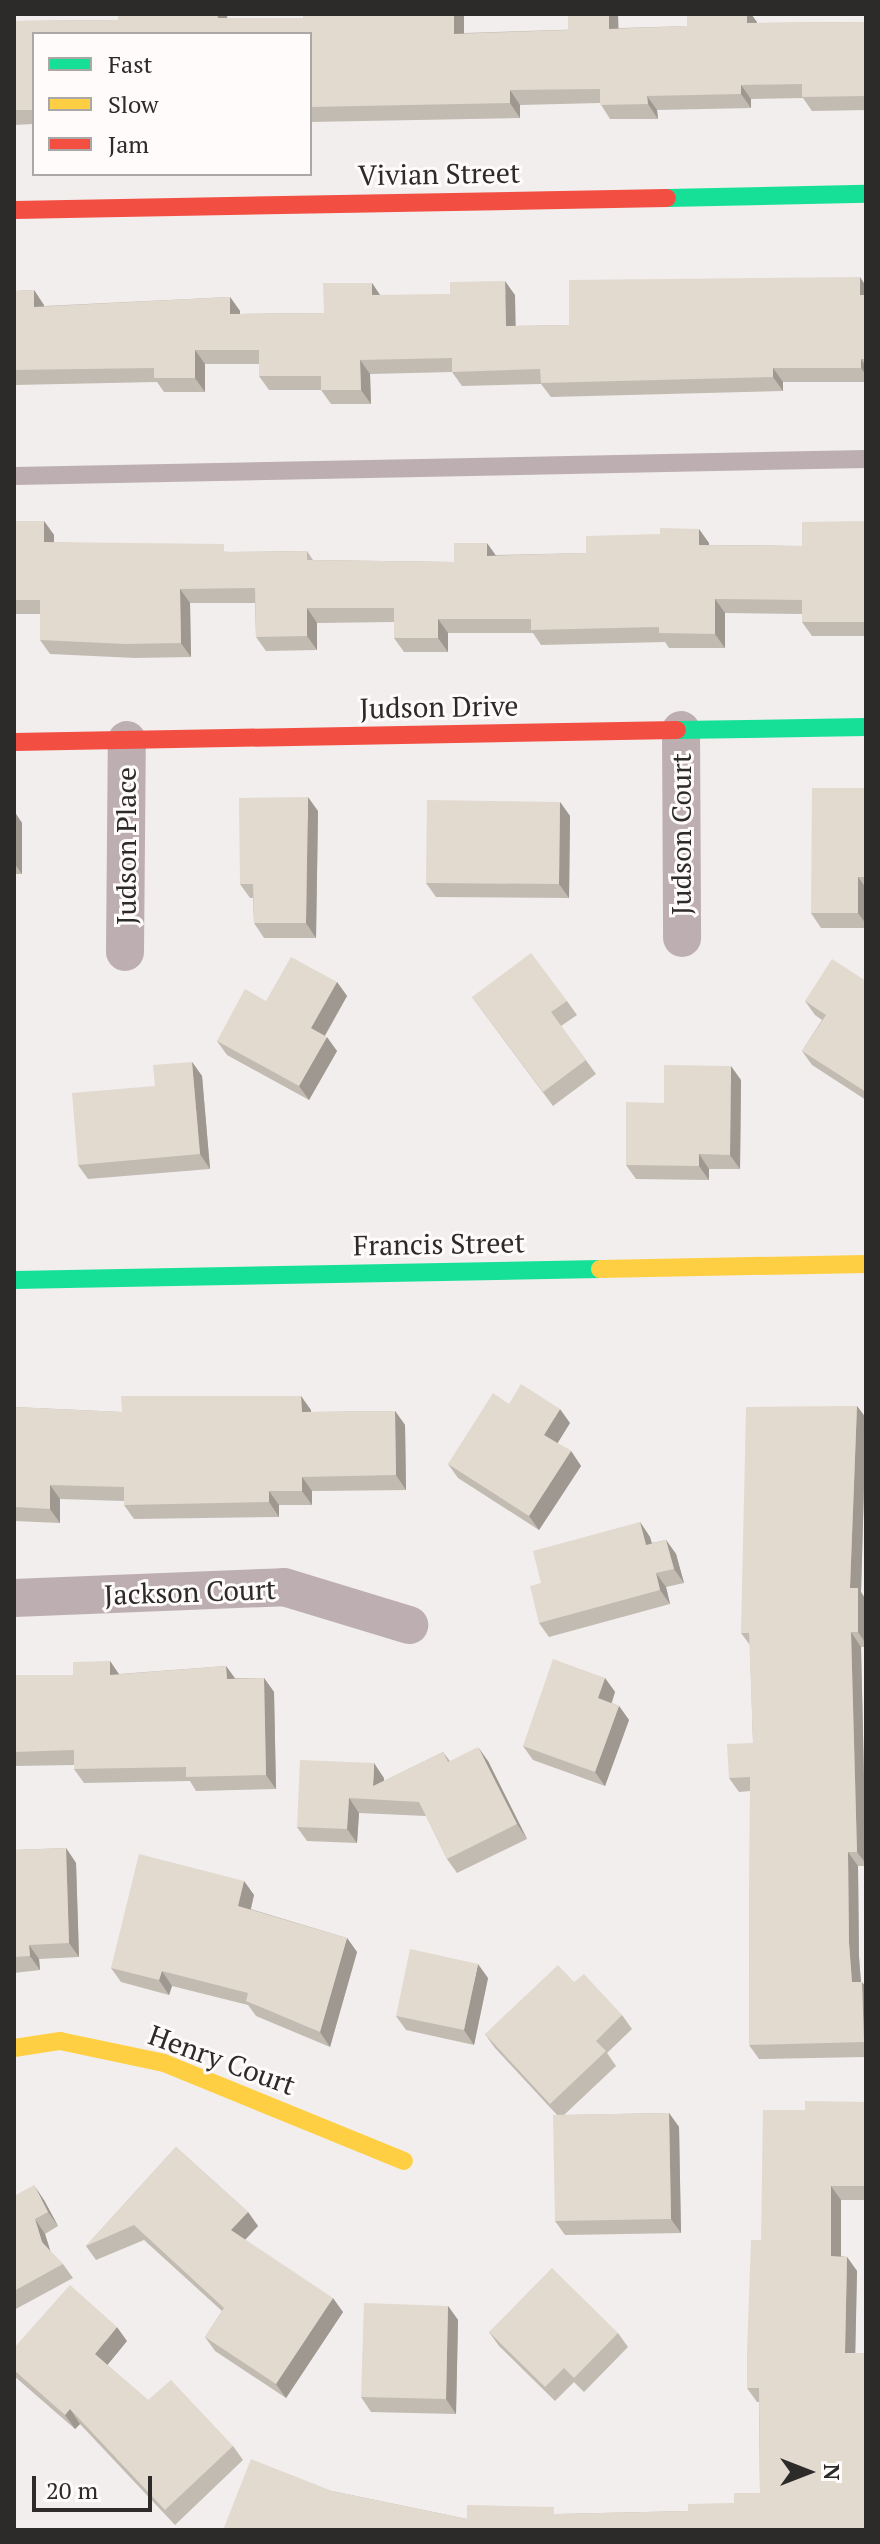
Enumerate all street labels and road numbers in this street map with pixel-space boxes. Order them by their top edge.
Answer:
street label: Vivian Street [357,156,521,192]
street label: Judson Drive [359,689,519,725]
street label: Judson Court [664,753,698,915]
street label: Judson Place [109,767,143,925]
street label: Francis Street [353,1226,525,1262]
street label: Jackson Court [103,1572,277,1612]
street label: Henry Court [144,2018,300,2102]

